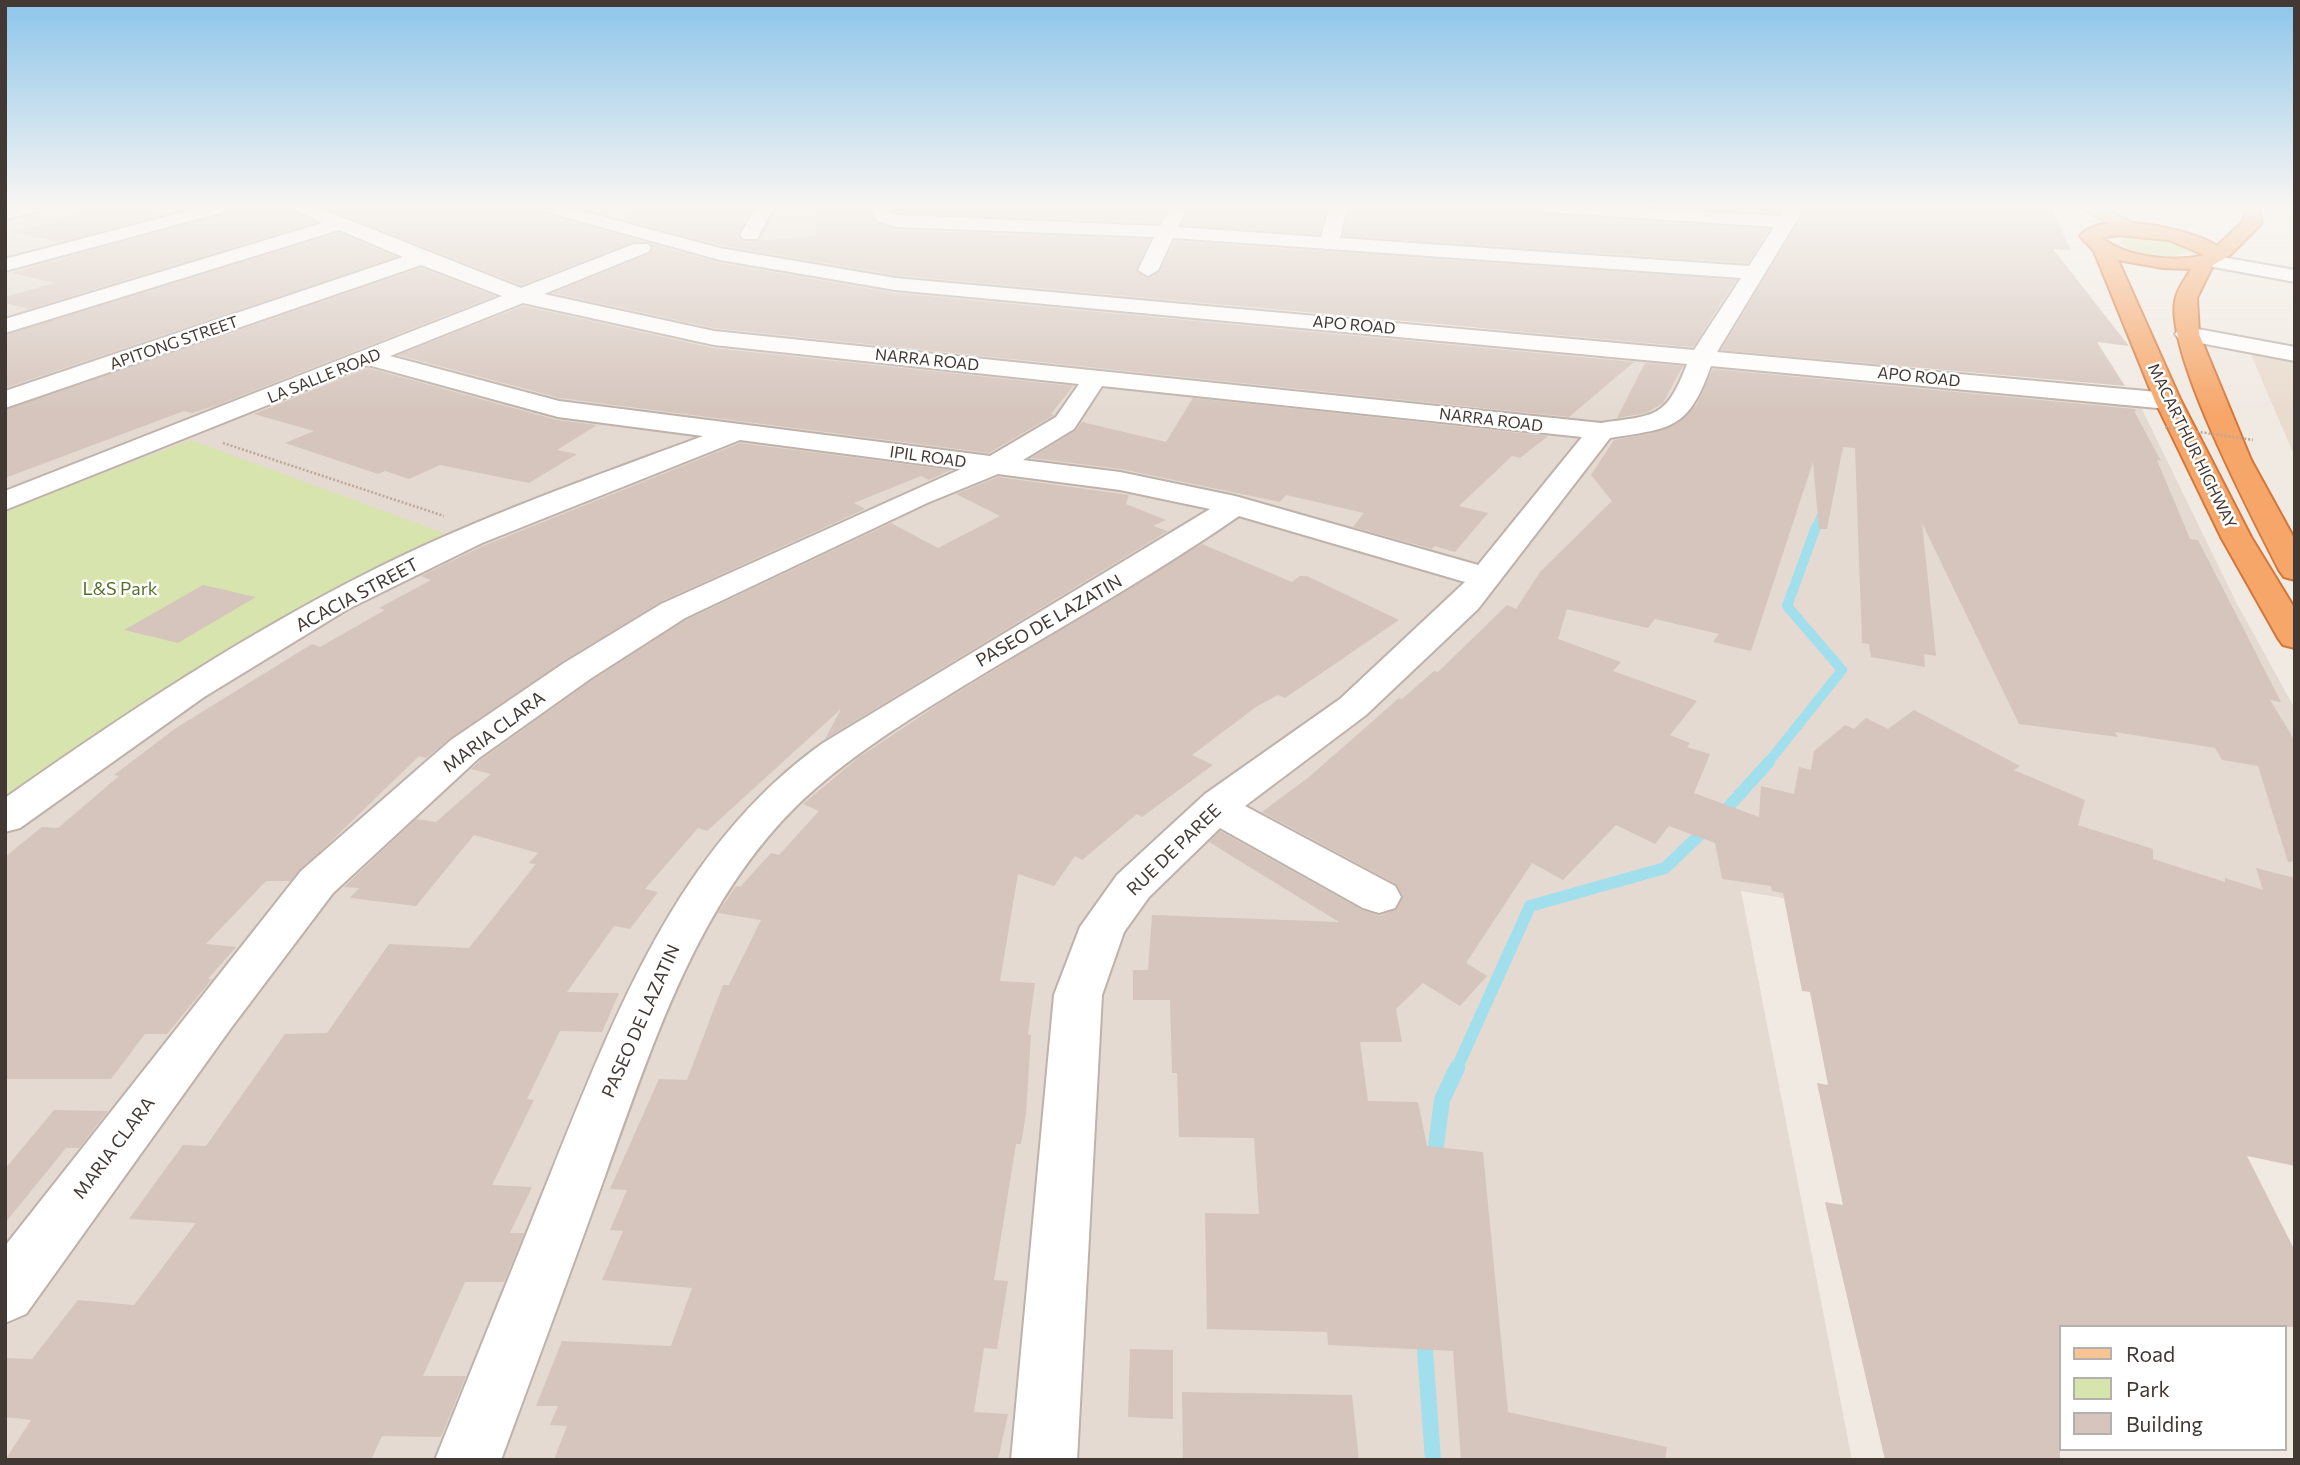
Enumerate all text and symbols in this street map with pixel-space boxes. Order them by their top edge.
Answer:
street label: APITONG STREET [107,312,241,374]
street label: APO ROAD [1312,312,1396,338]
street label: LA SALLE ROAD [265,345,383,407]
street label: NARRA ROAD [874,345,980,375]
street label: MACARTHUR HIGHWAY [2144,360,2240,532]
street label: APO ROAD [1877,363,1961,391]
street label: NARRA ROAD [1438,404,1544,436]
street label: IPIL ROAD [888,442,968,472]
street label: ACACIA STREET [292,554,422,636]
street label: PASEO DE LAZATIN [972,570,1126,672]
park label: L&S Park [82,578,158,600]
street label: MARIA CLARA [439,687,549,777]
street label: RUE DE PAREE [1122,800,1226,900]
street label: PASEO DE LAZATIN [598,941,684,1101]
street label: MARIA CLARA [69,1093,159,1203]
legend [2058,1325,2286,1451]
text: Road [2126,1341,2175,1366]
text: Park [2126,1376,2170,1401]
text: Building [2126,1411,2203,1436]

